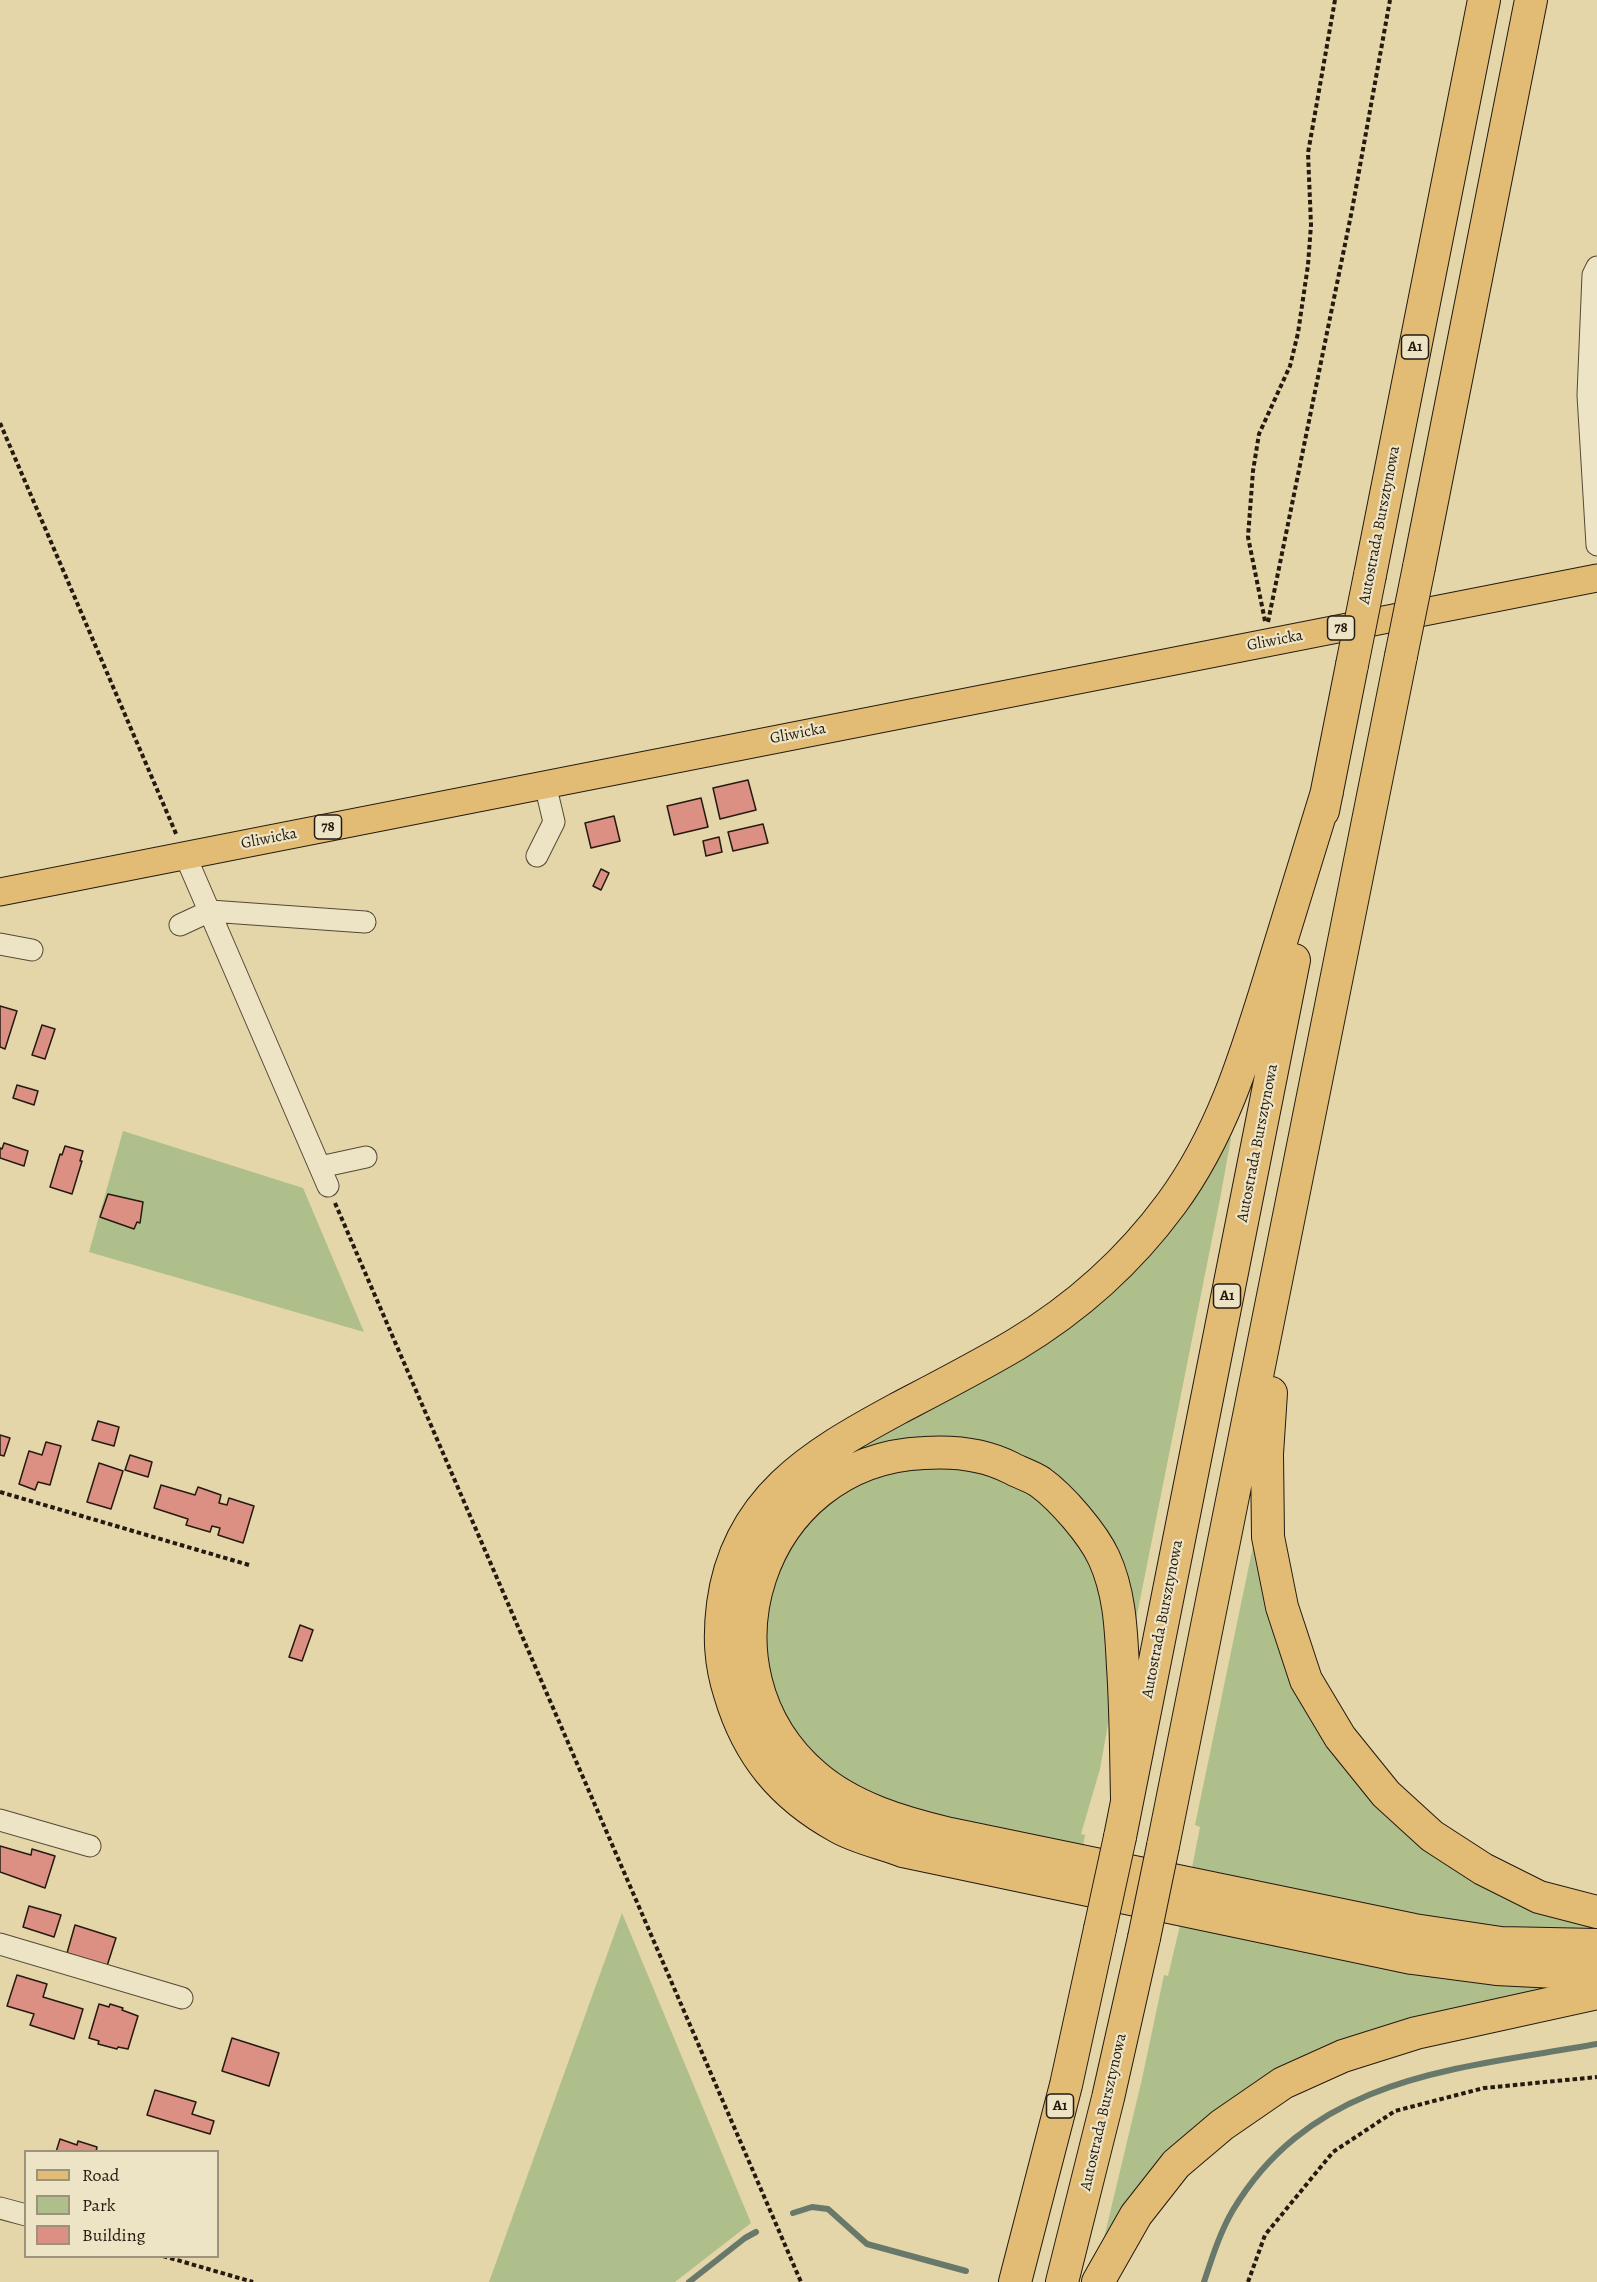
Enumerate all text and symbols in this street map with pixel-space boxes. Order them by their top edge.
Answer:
road number: A1 [1402,335,1428,359]
street label: Autostrada Bursztynowa [1355,444,1405,606]
road number: 78 [1328,616,1354,640]
street label: Gliwicka [1245,626,1305,656]
street label: Gliwicka [768,719,828,749]
road number: 78 [314,815,342,839]
street label: Gliwicka [239,824,299,854]
street label: Autostrada Bursztynowa [1233,1062,1283,1224]
road number: A1 [1214,1284,1240,1308]
street label: Autostrada Bursztynowa [1138,1538,1188,1700]
street label: Autostrada Bursztynowa [1077,2032,1131,2192]
road number: A1 [1046,2094,1074,2118]
legend [24,2150,219,2258]
text: Road [82,2163,119,2187]
text: Park [82,2193,116,2217]
text: Building [82,2223,146,2247]

